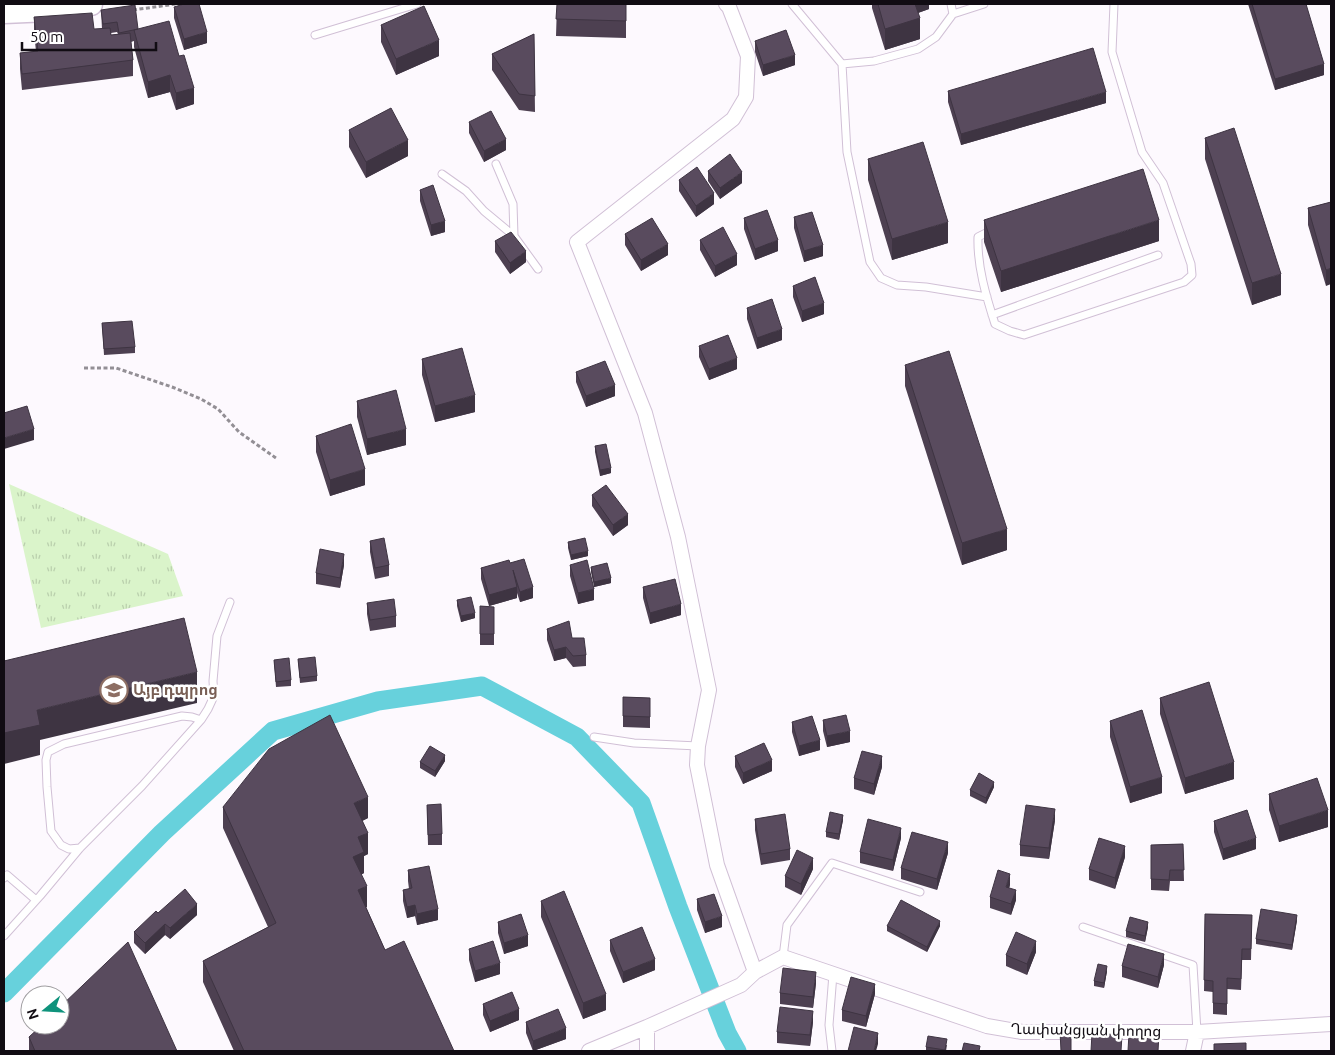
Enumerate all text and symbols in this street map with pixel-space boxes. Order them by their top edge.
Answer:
scale bar [22,20,156,52]
text: 50 m [30,28,63,45]
school or university icon: Այբ դպրոց [99,675,129,705]
place label: Այբ դպրոց [133,681,218,699]
north arrow [20,985,70,1035]
text: N [23,1007,42,1021]
street label: Ղափանցյան փողոց [1011,1020,1161,1040]

